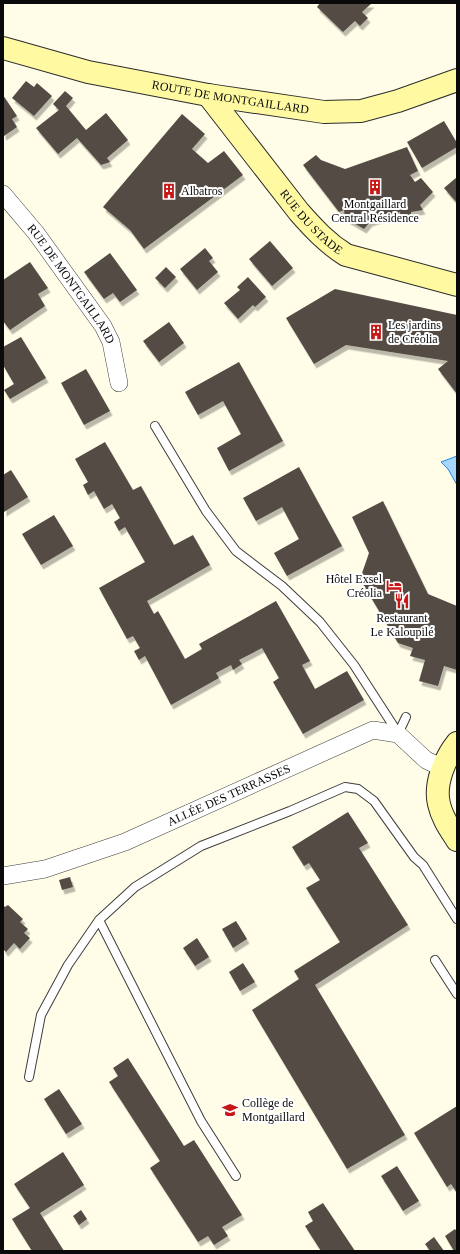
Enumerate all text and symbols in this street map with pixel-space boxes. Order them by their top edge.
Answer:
street label: ROUTE DE MONTGAILLARD [151,77,310,117]
building icon: Montgaillard Central Résidence [366,178,384,196]
building icon: Albatros [160,182,178,200]
place label: Albatros [181,184,223,198]
street label: RUE DU STADE [277,187,345,258]
place label: Montgaillard Central Résidence [331,197,419,225]
street label: RUE DE MONTGAILLARD [25,221,118,346]
place label: Les jardins de Créolia [388,318,441,346]
building icon: Les jardins de Créolia [367,323,385,341]
place label: Hôtel Exsel Créolia [326,572,383,600]
hotel icon: Hôtel Exsel Créolia [385,577,403,595]
restaurant icon: Restaurant Le Kaloupilé [393,592,411,610]
place label: Restaurant Le Kaloupilé [371,611,433,639]
street label: ALLÉE DES TERRASSES [165,761,293,829]
place label: Collège de Montgaillard [242,1096,305,1124]
school or university icon: Collège de Montgaillard [221,1101,239,1119]

